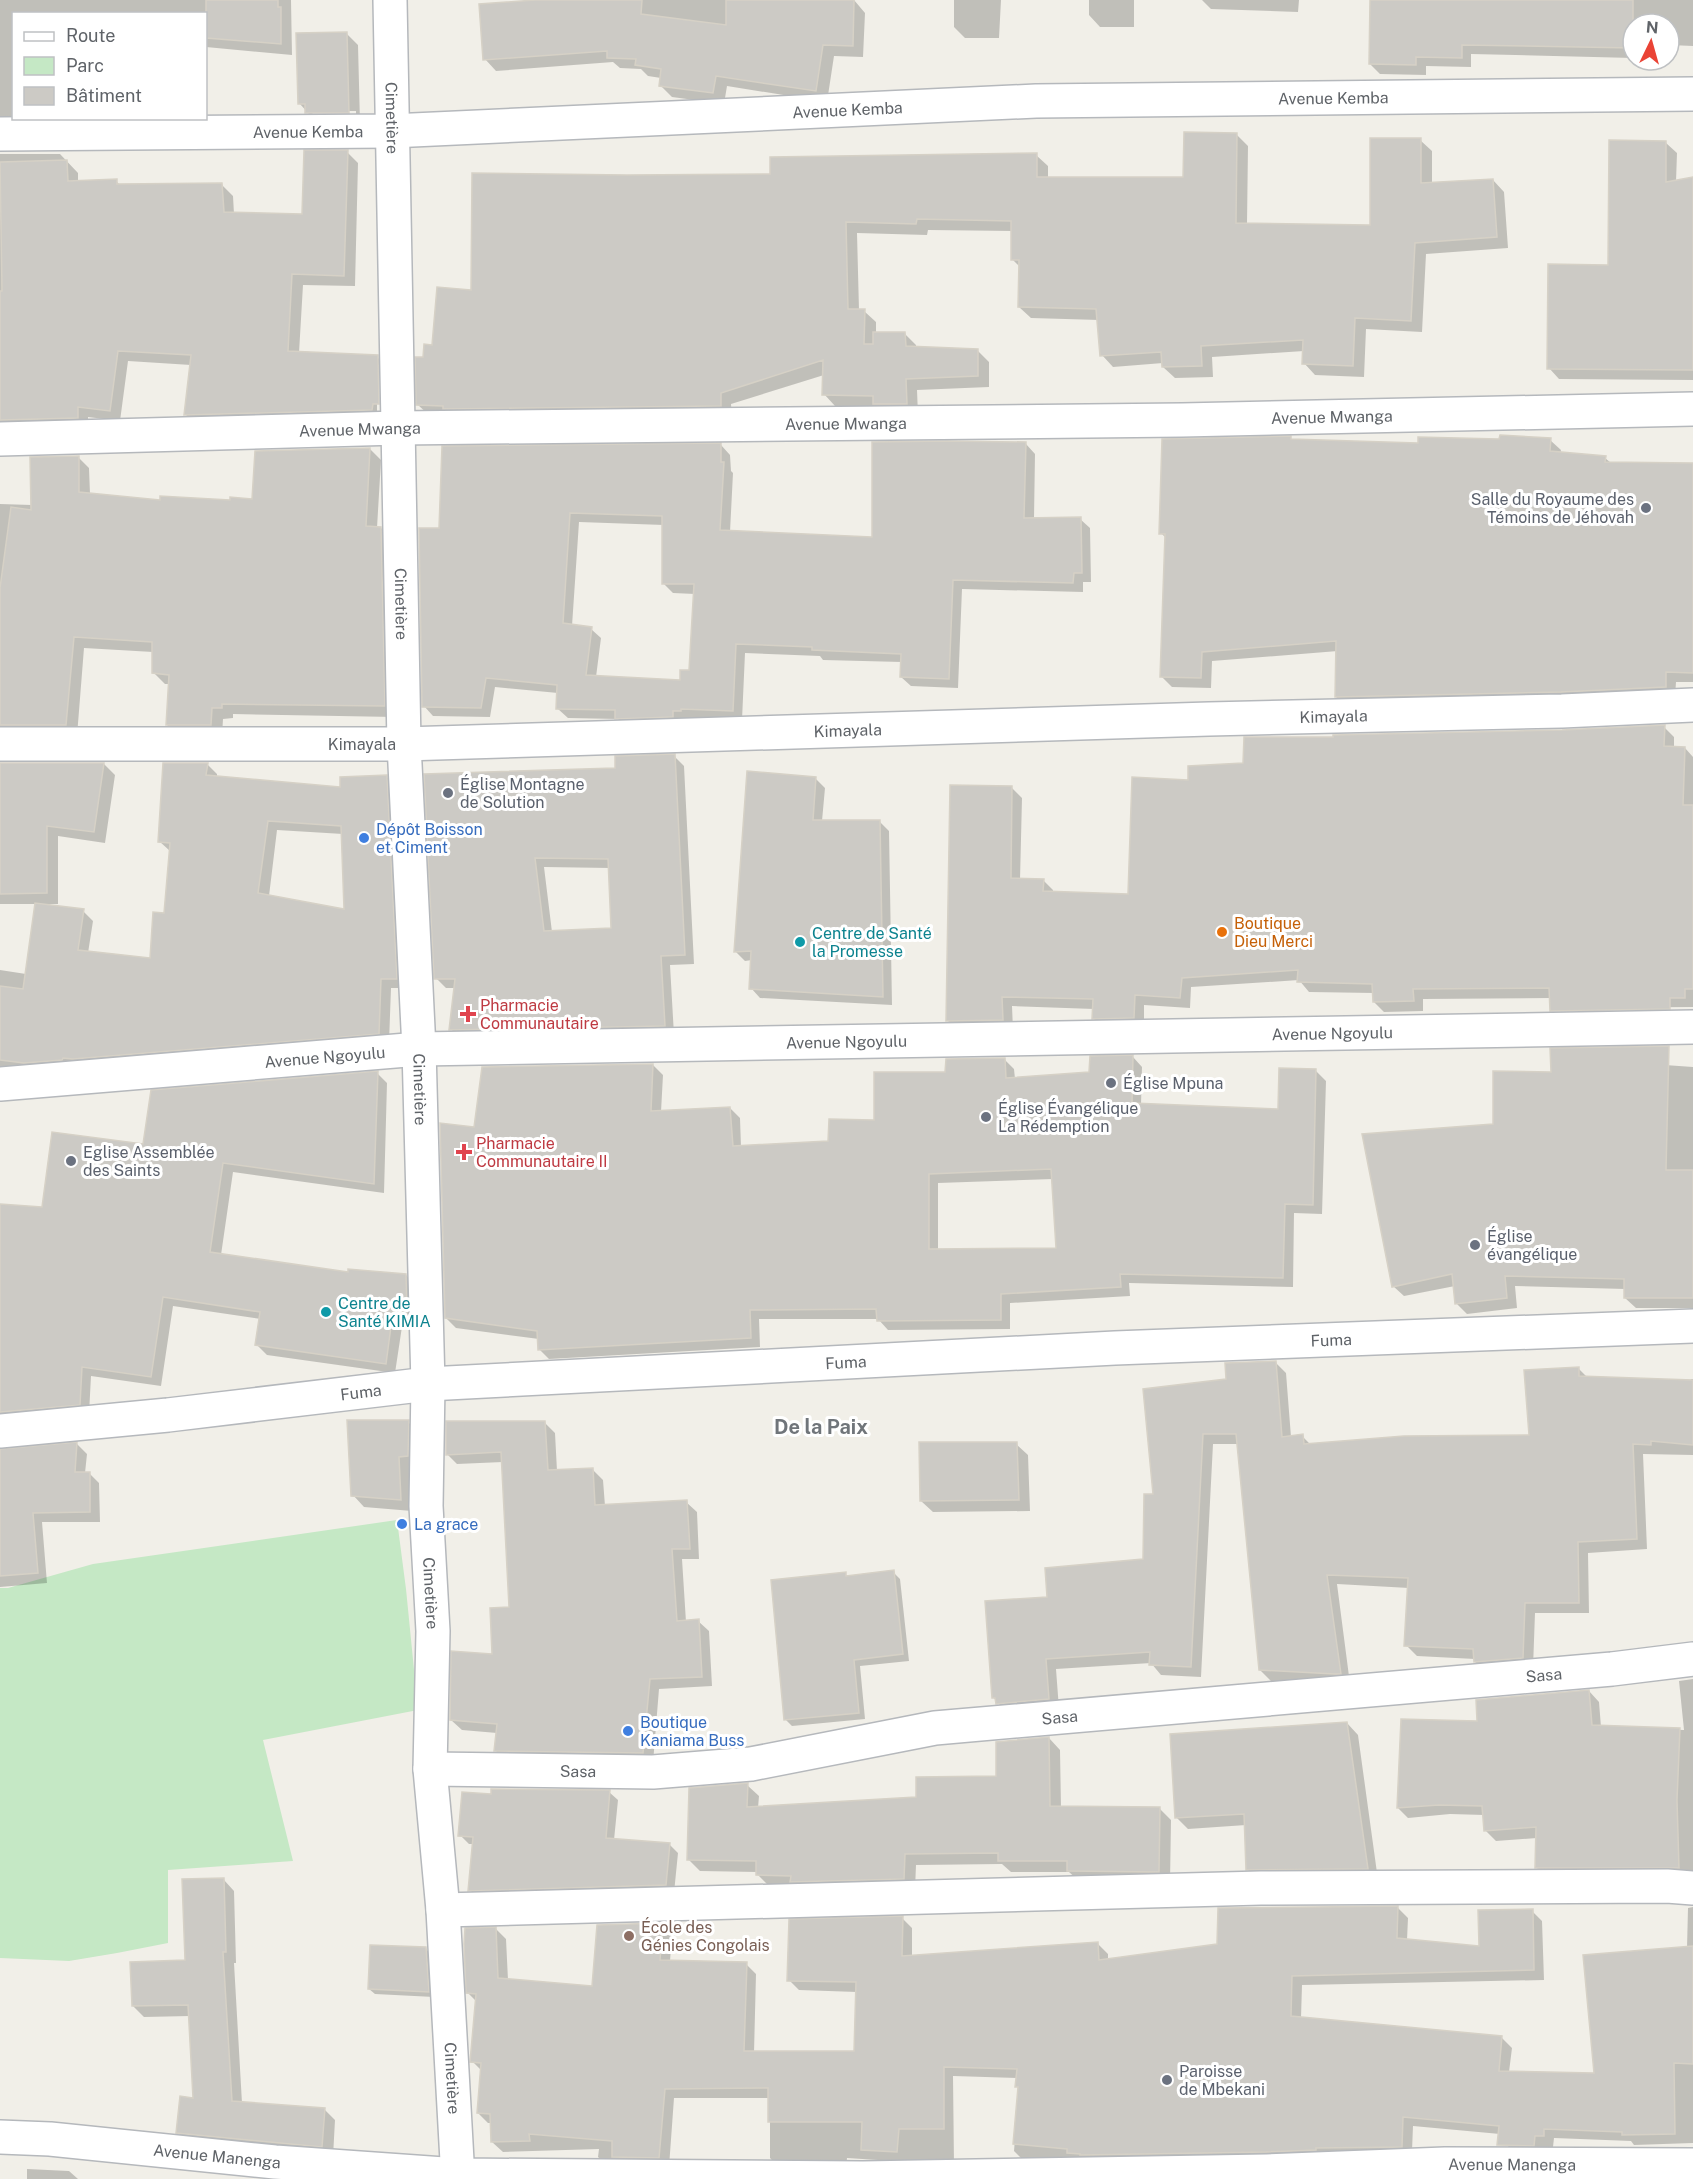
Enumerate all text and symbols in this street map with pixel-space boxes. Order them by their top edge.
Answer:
legend [12,12,207,120]
north arrow [1621,12,1681,72]
text: N [1645,18,1659,38]
text: Route [66,25,115,46]
text: Parc [66,55,104,76]
street label: Cimetière [382,82,402,154]
text: Bâtiment [66,85,142,106]
street label: Avenue Kemba [1278,88,1389,108]
street label: Avenue Kemba [792,98,903,122]
street label: Avenue Kemba [253,122,363,142]
street label: Avenue Mwanga [1271,406,1393,428]
street label: Avenue Mwanga [785,414,907,434]
street label: Avenue Mwanga [299,419,421,441]
place label: Salle du Royaume des Témoins de Jéhovah [1471,490,1634,527]
marker: Salle du Royaume des Témoins de Jéhovah [1639,501,1653,515]
street label: Cimetière [391,568,411,640]
street label: Kimayala [1299,706,1368,727]
street label: Kimayala [813,720,882,741]
street label: Kimayala [328,735,396,754]
place label: Église Montagne de Solution [460,774,585,812]
marker: Église Montagne de Solution [441,786,455,800]
place label: Dépôt Boisson et Ciment [376,820,483,857]
marker: Dépôt Boisson et Ciment [357,831,371,845]
place label: Boutique Dieu Merci [1234,914,1313,951]
place label: Centre de Santé la Promesse [812,924,932,961]
marker: Boutique Dieu Merci [1215,925,1229,939]
marker: Centre de Santé la Promesse [793,935,807,949]
place label: Pharmacie Communautaire [480,996,599,1033]
marker: Pharmacie Communautaire [461,1007,475,1021]
street label: Avenue Ngoyulu [1272,1023,1393,1044]
street label: Avenue Ngoyulu [786,1032,907,1053]
street label: Avenue Ngoyulu [264,1043,386,1072]
street label: Cimetière [409,1053,430,1126]
place label: Église Mpuna [1123,1073,1223,1093]
marker: Église Mpuna [1104,1076,1118,1090]
place label: Église Évangélique La Rédemption [998,1098,1138,1136]
marker: Église Évangélique La Rédemption [979,1110,993,1124]
place label: Pharmacie Communautaire II [476,1134,608,1171]
place label: Eglise Assemblée des Saints [83,1143,215,1180]
marker: Pharmacie Communautaire II [457,1145,471,1159]
marker: Eglise Assemblée des Saints [64,1154,78,1168]
place label: Église évangélique [1487,1226,1577,1264]
marker: Église évangélique [1468,1238,1482,1252]
place label: Centre de Santé KIMIA [338,1294,431,1331]
marker: Centre de Santé KIMIA [319,1305,333,1319]
street label: Fuma [1310,1330,1352,1351]
street label: Fuma [825,1352,867,1373]
street label: Fuma [339,1381,383,1404]
district label: De la Paix [774,1415,868,1439]
place label: La grace [414,1515,478,1534]
marker: La grace [395,1517,409,1531]
street label: Cimetière [419,1557,442,1630]
street label: Sasa [1525,1664,1563,1686]
street label: Sasa [1041,1707,1079,1729]
place label: Boutique Kaniama Buss [640,1713,744,1750]
marker: Boutique Kaniama Buss [621,1724,635,1738]
street label: Sasa [560,1762,596,1781]
place label: École des Génies Congolais [641,1917,770,1955]
marker: École des Génies Congolais [622,1929,636,1943]
street label: Cimetière [440,2042,463,2115]
place label: Paroisse de Mbekani [1179,2062,1265,2099]
marker: Paroisse de Mbekani [1160,2073,1174,2087]
street label: Avenue Manenga [152,2141,281,2172]
street label: Avenue Manenga [1448,2155,1576,2175]

